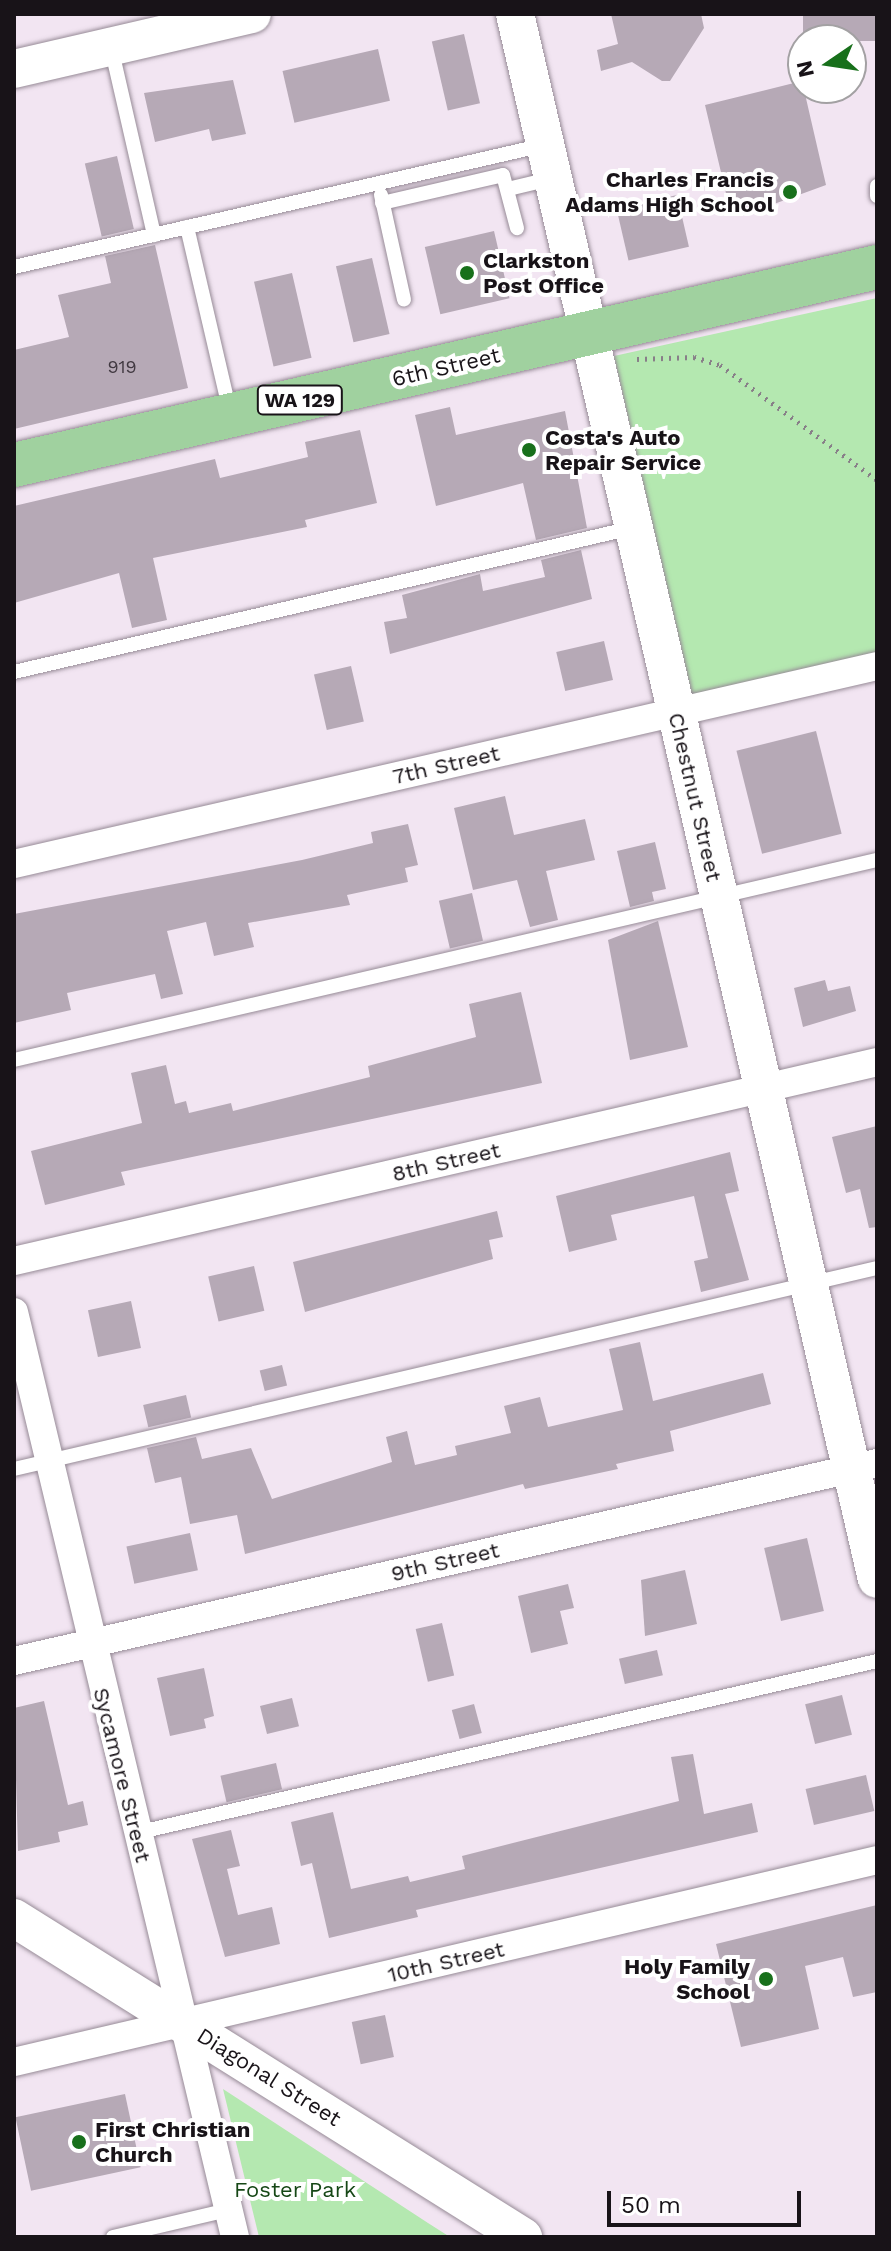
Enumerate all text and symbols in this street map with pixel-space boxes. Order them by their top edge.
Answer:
north arrow [787,24,867,104]
text: N [791,58,819,80]
place label: Charles Francis Adams High School [565,166,774,218]
marker: Charles Francis Adams High School [781,183,799,201]
place label: Clarkston Post Office [483,247,604,298]
marker: Clarkston Post Office [458,264,476,282]
street label: 6th Street [389,342,503,392]
house number: 919 [107,356,137,378]
road number: WA 129 [256,384,344,416]
place label: Costa's Auto Repair Service [545,424,702,476]
marker: Costa's Auto Repair Service [520,441,538,459]
street label: Chestnut Street [663,710,727,884]
street label: 7th Street [390,740,502,790]
street label: 8th Street [389,1137,503,1187]
street label: 9th Street [388,1537,502,1587]
street label: Sycamore Street [88,1685,156,1865]
street label: 10th Street [385,1936,507,1988]
place label: Holy Family School [624,1953,750,2004]
marker: Holy Family School [757,1970,775,1988]
street label: Diagonal Street [192,2022,346,2132]
place label: First Christian Church [95,2116,250,2168]
marker: First Christian Church [70,2133,88,2151]
scale bar [611,2175,805,2225]
park label: Foster Park [234,2177,356,2203]
text: 50 m [621,2191,681,2219]

